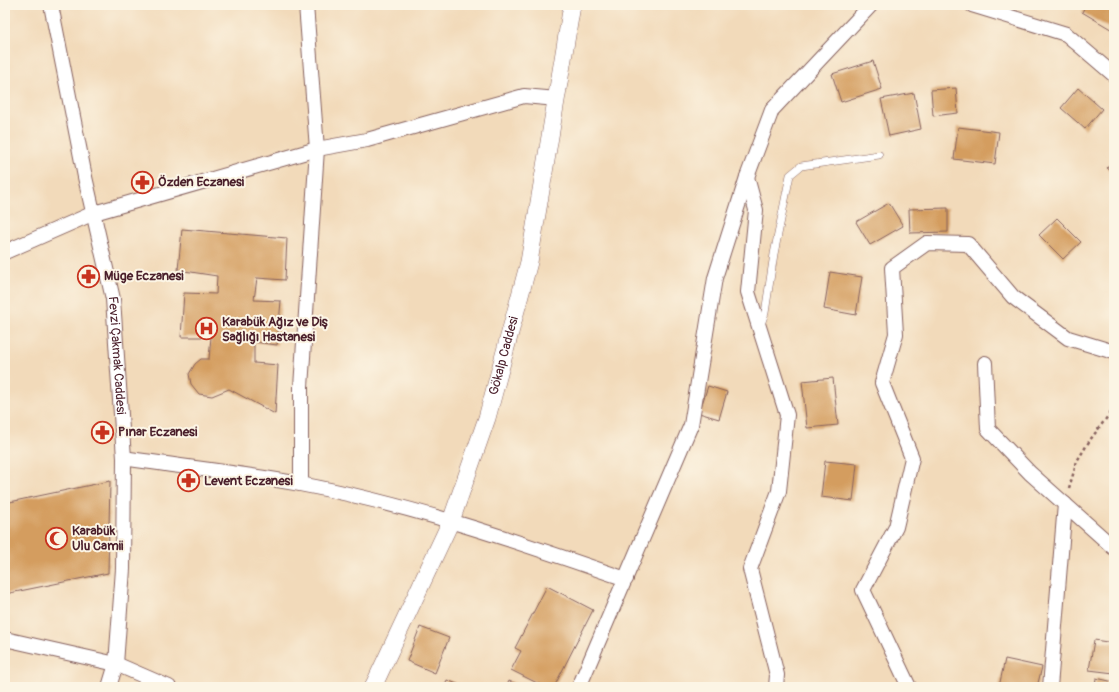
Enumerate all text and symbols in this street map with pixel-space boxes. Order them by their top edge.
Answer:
pharmacy icon: Özden Eczanesi [130,169,156,195]
place label: Özden Eczanesi [158,174,245,190]
pharmacy icon: Müge Eczanesi [75,263,101,289]
place label: Müge Eczanesi [104,268,184,284]
street label: Fevzi Çakmak Caddesi [105,296,129,415]
place label: Karabük Ağız ve Diş Sağlığı Hastanesi [222,314,328,345]
street label: Gökalp Caddesi [486,315,522,397]
hospital icon: Karabük Ağız ve Diş Sağlığı Hastanesi [194,316,220,342]
pharmacy icon: Pınar Eczanesi [89,419,115,445]
place label: Pınar Eczanesi [118,424,198,440]
pharmacy icon: Levent Eczanesi [176,468,202,494]
place label: Levent Eczanesi [204,473,293,489]
place label: Karabük Ulu Camii [72,523,124,554]
mosque icon: Karabük Ulu Camii [44,525,70,551]

